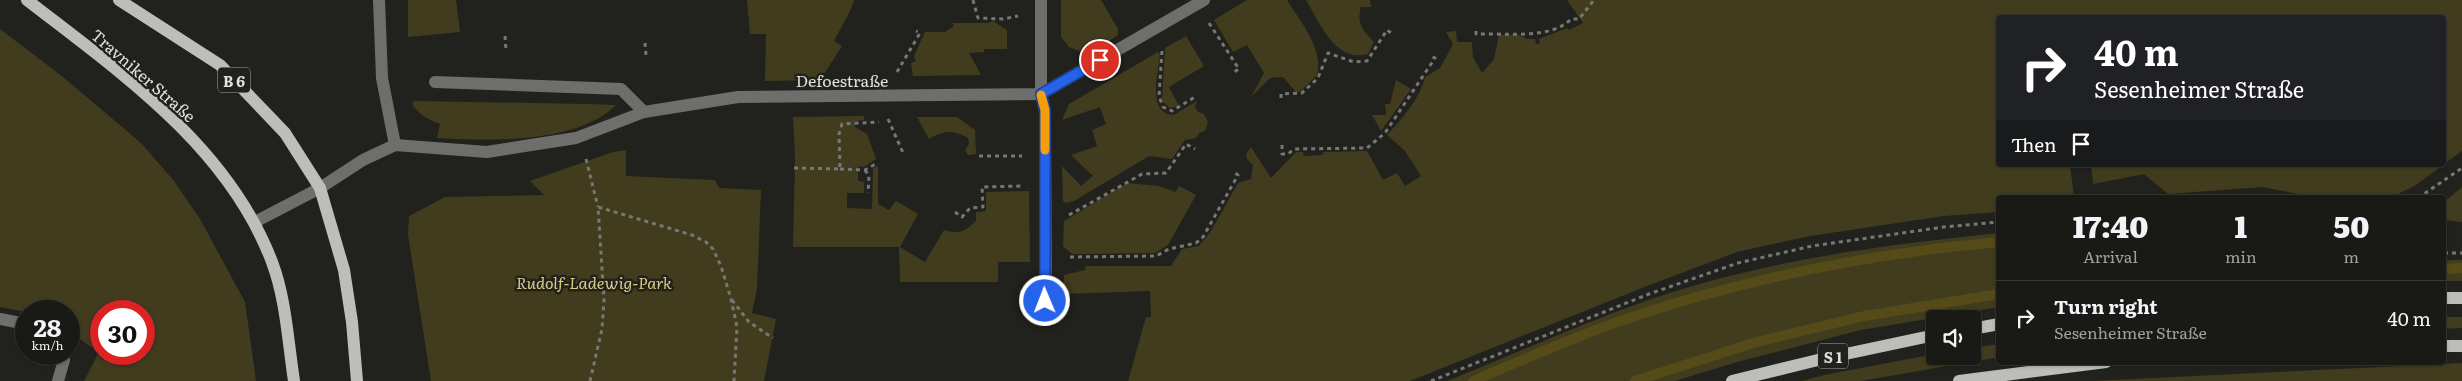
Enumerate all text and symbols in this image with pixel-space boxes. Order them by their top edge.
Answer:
street label: Travniker Straße [86,23,202,127]
text: 40 m [2094,25,2179,77]
icon: right [2011,35,2076,100]
pin [1079,39,1121,81]
icon: arrive [1086,46,1114,74]
road number: B 6 [218,68,250,92]
street label: Defoestraße [796,68,888,92]
text: Sesenheimer Straße [2094,72,2304,105]
text: Then [2011,130,2057,158]
icon: arrive [2067,130,2095,158]
text: 17:40 [2073,203,2148,247]
text: 1 [2235,203,2247,247]
text: 50 [2333,203,2369,247]
text: Arrival [2083,244,2138,268]
text: min [2225,244,2257,268]
text: m [2344,244,2359,268]
park label: Rudolf-Ladewig-Park [516,270,672,294]
position arrow [1018,274,1070,326]
text: Turn right [2054,292,2158,320]
speed limit sign: 30 [90,300,155,365]
icon: right [2011,304,2039,332]
text: 40 m [2387,304,2431,332]
text: 28 [33,308,62,345]
map controls [1926,310,1981,365]
button: sound [1926,310,1981,365]
text: Sesenheimer Straße [2054,320,2207,344]
text: km/h [32,336,63,354]
road number: S 1 [1818,344,1848,368]

